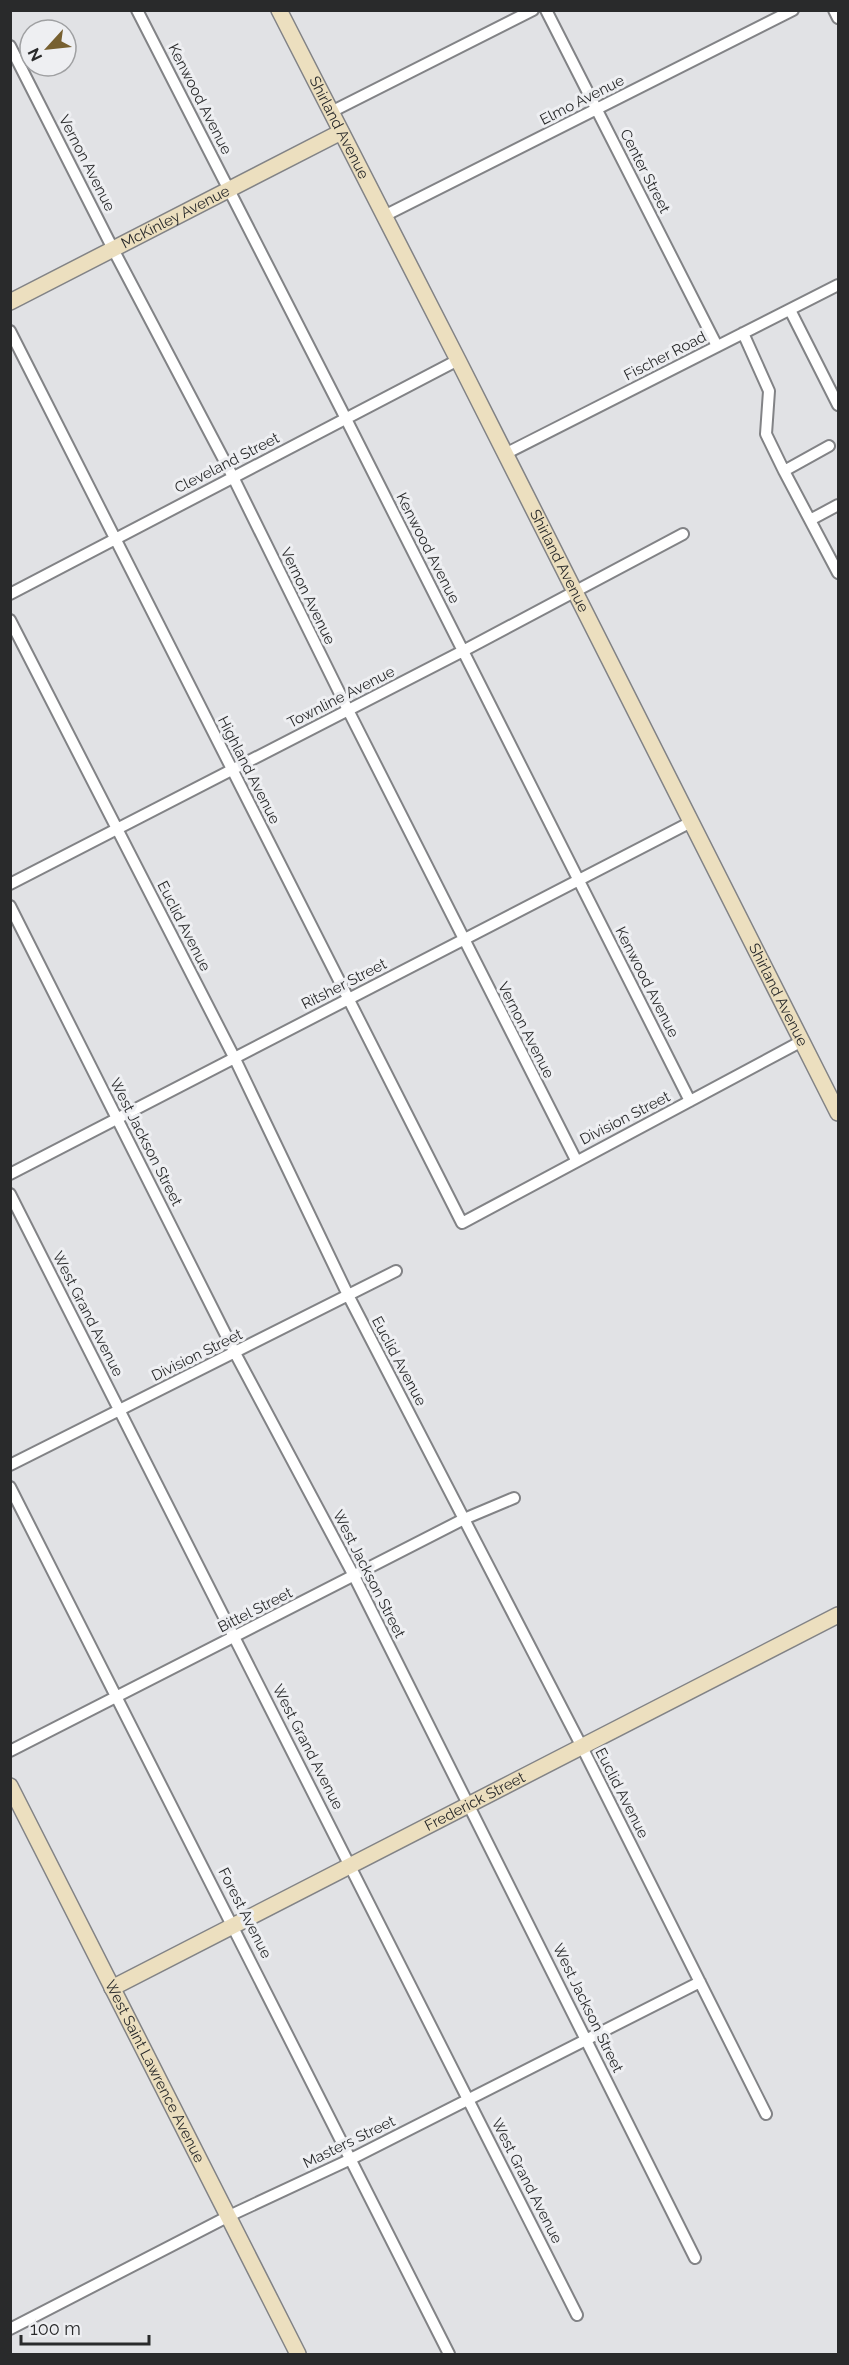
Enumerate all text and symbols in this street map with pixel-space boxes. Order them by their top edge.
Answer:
north arrow [18,18,78,78]
street label: Kenwood Avenue [164,41,236,157]
text: N [24,45,46,64]
street label: Elmo Avenue [537,71,627,129]
street label: Shirland Avenue [305,73,373,182]
street label: Vernon Avenue [55,112,119,214]
street label: Center Street [616,126,674,216]
street label: McKinley Avenue [118,182,233,252]
street label: Fischer Road [621,328,709,384]
street label: Cleveland Street [172,429,282,497]
street label: Kenwood Avenue [392,490,464,606]
street label: Shirland Avenue [526,506,593,615]
street label: Vernon Avenue [277,545,339,648]
street label: Townline Avenue [284,662,398,732]
street label: Highland Avenue [214,713,284,827]
street label: Euclid Avenue [154,878,215,974]
street label: Kenwood Avenue [611,924,683,1040]
street label: Shirland Avenue [745,940,812,1049]
street label: Ritsher Street [298,955,390,1013]
street label: Vernon Avenue [494,979,558,1081]
street label: West Jackson Street [106,1075,186,1209]
street label: Division Street [577,1088,673,1148]
street label: West Grand Avenue [49,1249,127,1380]
street label: Euclid Avenue [368,1313,430,1409]
street label: Division Street [149,1325,245,1385]
street label: West Jackson Street [329,1507,409,1641]
street label: Bittel Street [215,1584,295,1636]
street label: West Grand Avenue [269,1682,347,1813]
street label: Euclid Avenue [592,1745,653,1841]
street label: Frederick Street [422,1768,528,1835]
street label: Forest Avenue [214,1865,276,1962]
street label: West Jackson Street [549,1941,627,2075]
street label: West Saint Lawrence Avenue [101,1977,209,2166]
street label: Masters Street [300,2112,398,2172]
street label: West Grand Avenue [488,2116,566,2247]
scale bar [21,2308,148,2346]
text: 100 m [30,2318,81,2339]

